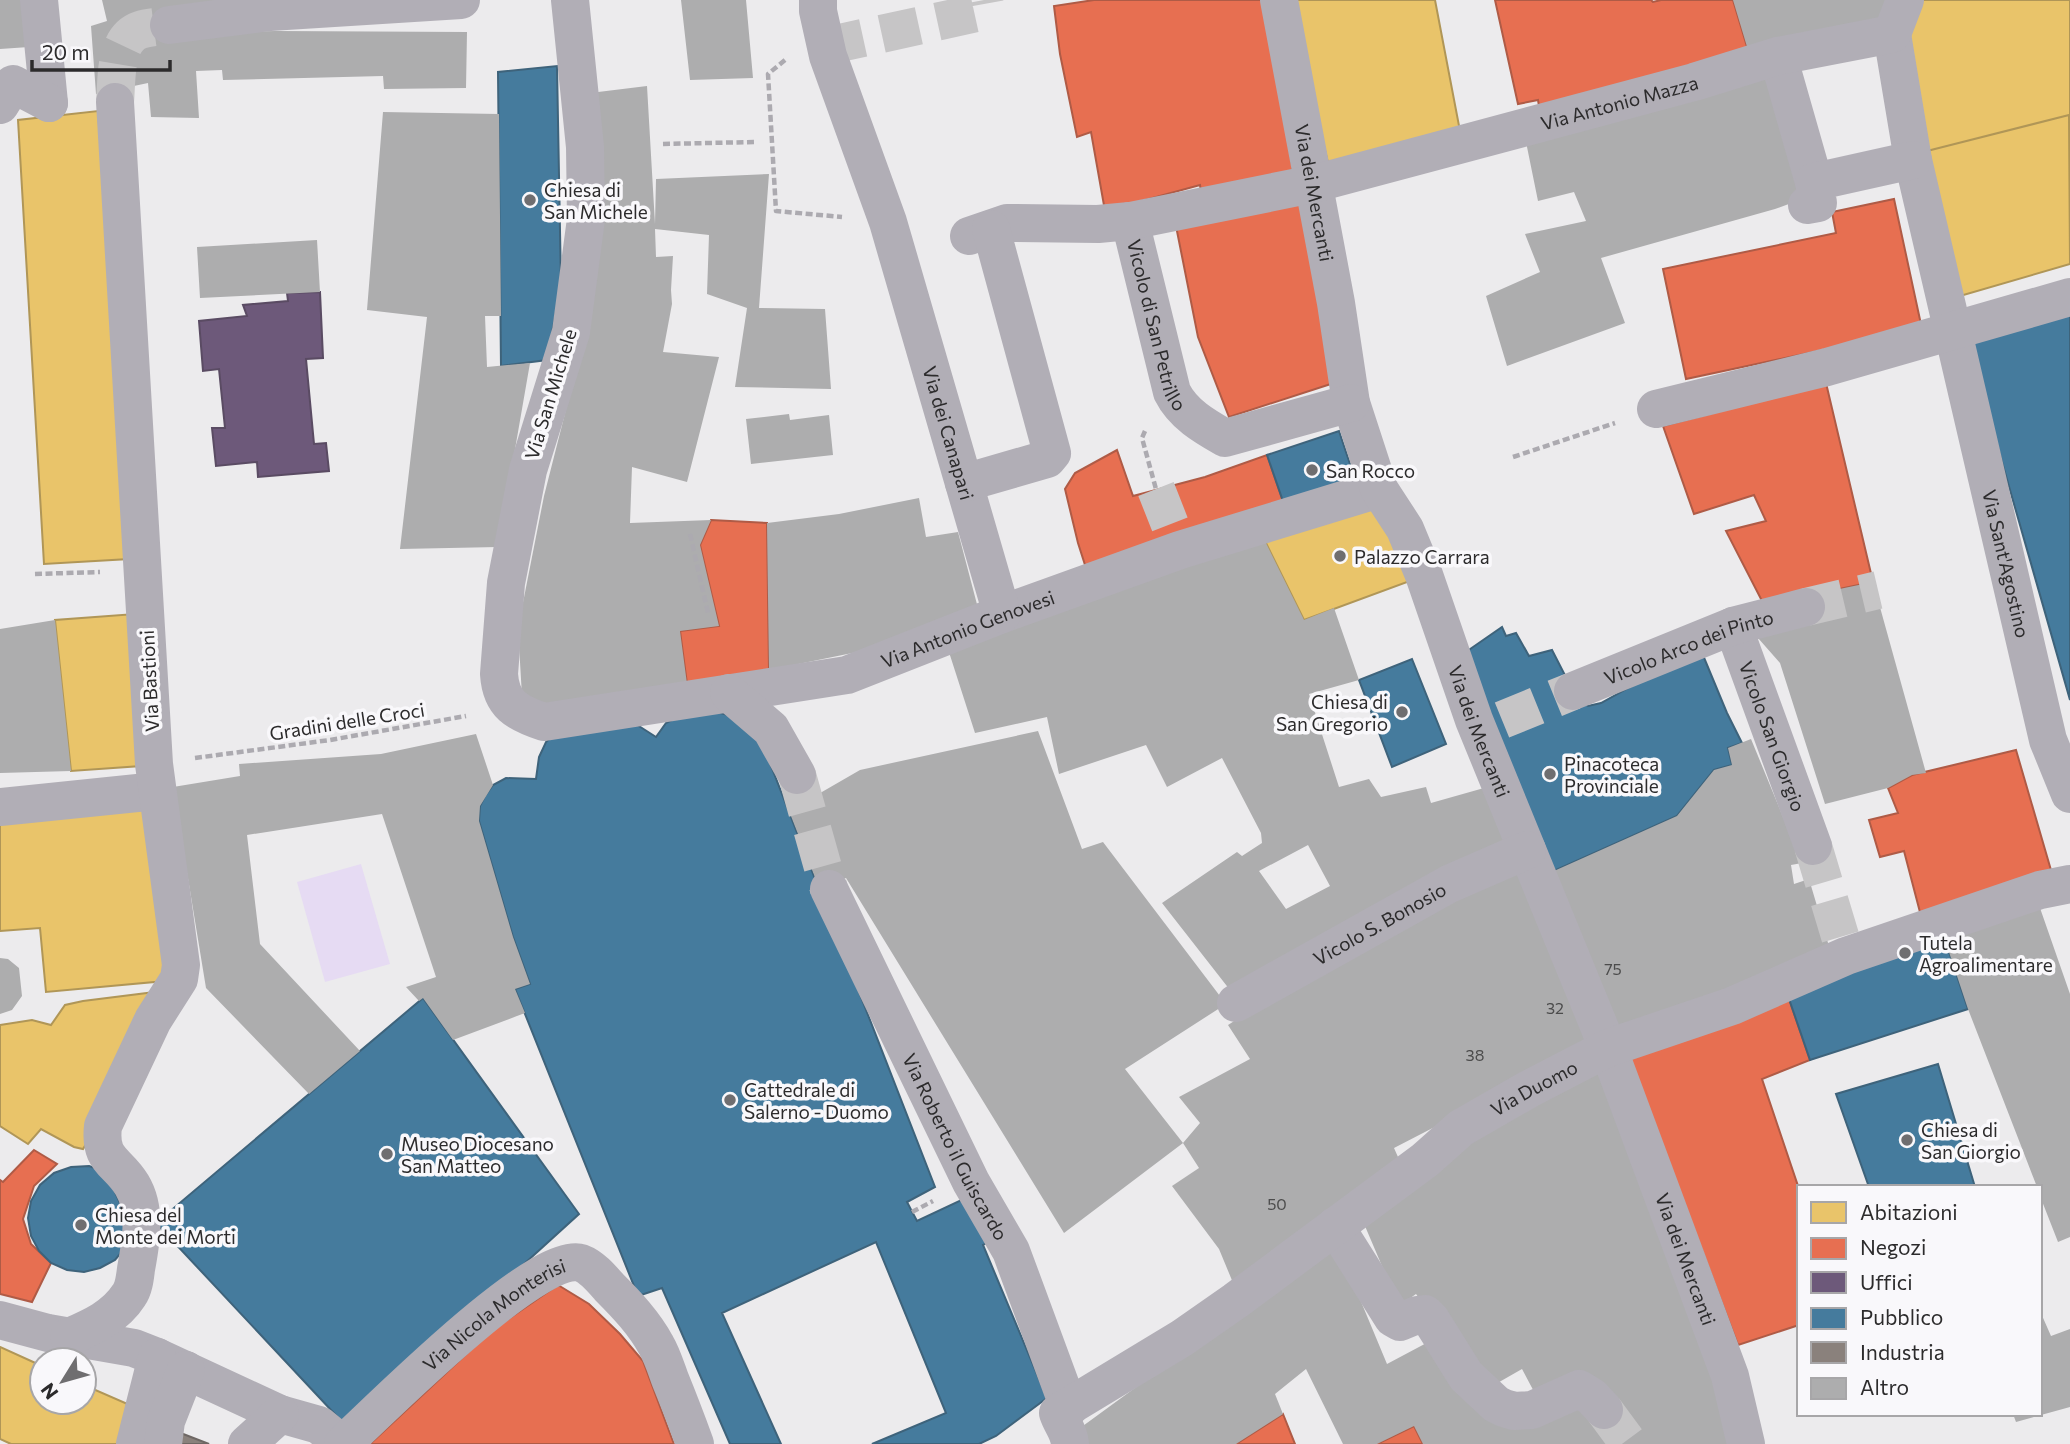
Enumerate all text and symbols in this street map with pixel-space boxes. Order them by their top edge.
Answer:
scale bar [32,28,170,72]
text: 20 m [42,39,90,64]
street label: Via Antonio Mazza [1538,70,1700,134]
street label: Via dei Mercanti [1291,122,1339,263]
place label: Chiesa di San Michele [544,178,648,223]
marker: Chiesa di San Michele [522,192,538,208]
street label: Vicolo di San Petrillo [1123,236,1192,415]
street label: Via San Michele [519,326,581,462]
street label: Via dei Canapari [919,363,980,502]
place label: San Rocco [1326,459,1415,482]
marker: San Rocco [1304,462,1320,478]
street label: Via Sant'Agostino [1979,487,2035,640]
place label: Palazzo Carrara [1354,545,1490,568]
marker: Palazzo Carrara [1332,548,1348,564]
street label: Via Antonio Genovesi [877,585,1057,672]
street label: Vicolo Arco dei Pinto [1600,605,1776,689]
street label: Via Bastioni [135,629,163,733]
street label: Vicolo San Giorgio [1735,658,1811,814]
street label: Via dei Mercanti [1444,662,1516,800]
place label: Chiesa di San Gregorio [1276,690,1388,735]
street label: Gradini delle Croci [268,697,426,745]
marker: Chiesa di San Gregorio [1394,704,1410,720]
place label: Pinacoteca Provinciale [1564,752,1659,797]
marker: Pinacoteca Provinciale [1542,766,1558,782]
street label: Vicolo S. Bonosio [1309,877,1450,969]
place label: Tutela Agroalimentare [1919,931,2053,976]
marker: Tutela Agroalimentare [1897,945,1913,961]
house number: 75 [1604,959,1622,978]
house number: 32 [1546,998,1564,1017]
house number: 38 [1466,1045,1484,1064]
street label: Via Roberto il Guiscardo [899,1049,1013,1244]
street label: Via Duomo [1486,1055,1581,1120]
place label: Cattedrale di Salerno - Duomo [744,1078,889,1123]
marker: Cattedrale di Salerno - Duomo [722,1092,738,1108]
place label: Chiesa di San Giorgio [1921,1118,2021,1163]
place label: Museo Diocesano San Matteo [401,1132,554,1177]
marker: Chiesa di San Giorgio [1899,1132,1915,1148]
marker: Museo Diocesano San Matteo [379,1146,395,1162]
legend [1797,1185,2042,1416]
street label: Via dei Mercanti [1651,1189,1722,1328]
house number: 50 [1267,1194,1287,1213]
text: Abitazioni [1860,1199,1958,1224]
place label: Chiesa del Monte dei Morti [95,1203,236,1248]
marker: Chiesa del Monte dei Morti [73,1217,89,1233]
text: Negozi [1860,1234,1926,1259]
street label: Via Nicola Monterisi [417,1253,568,1375]
text: Uffici [1860,1269,1913,1294]
text: Pubblico [1860,1304,1943,1329]
text: Industria [1860,1339,1945,1364]
north arrow [28,1346,98,1416]
text: Altro [1860,1374,1909,1399]
text: N [36,1379,63,1404]

